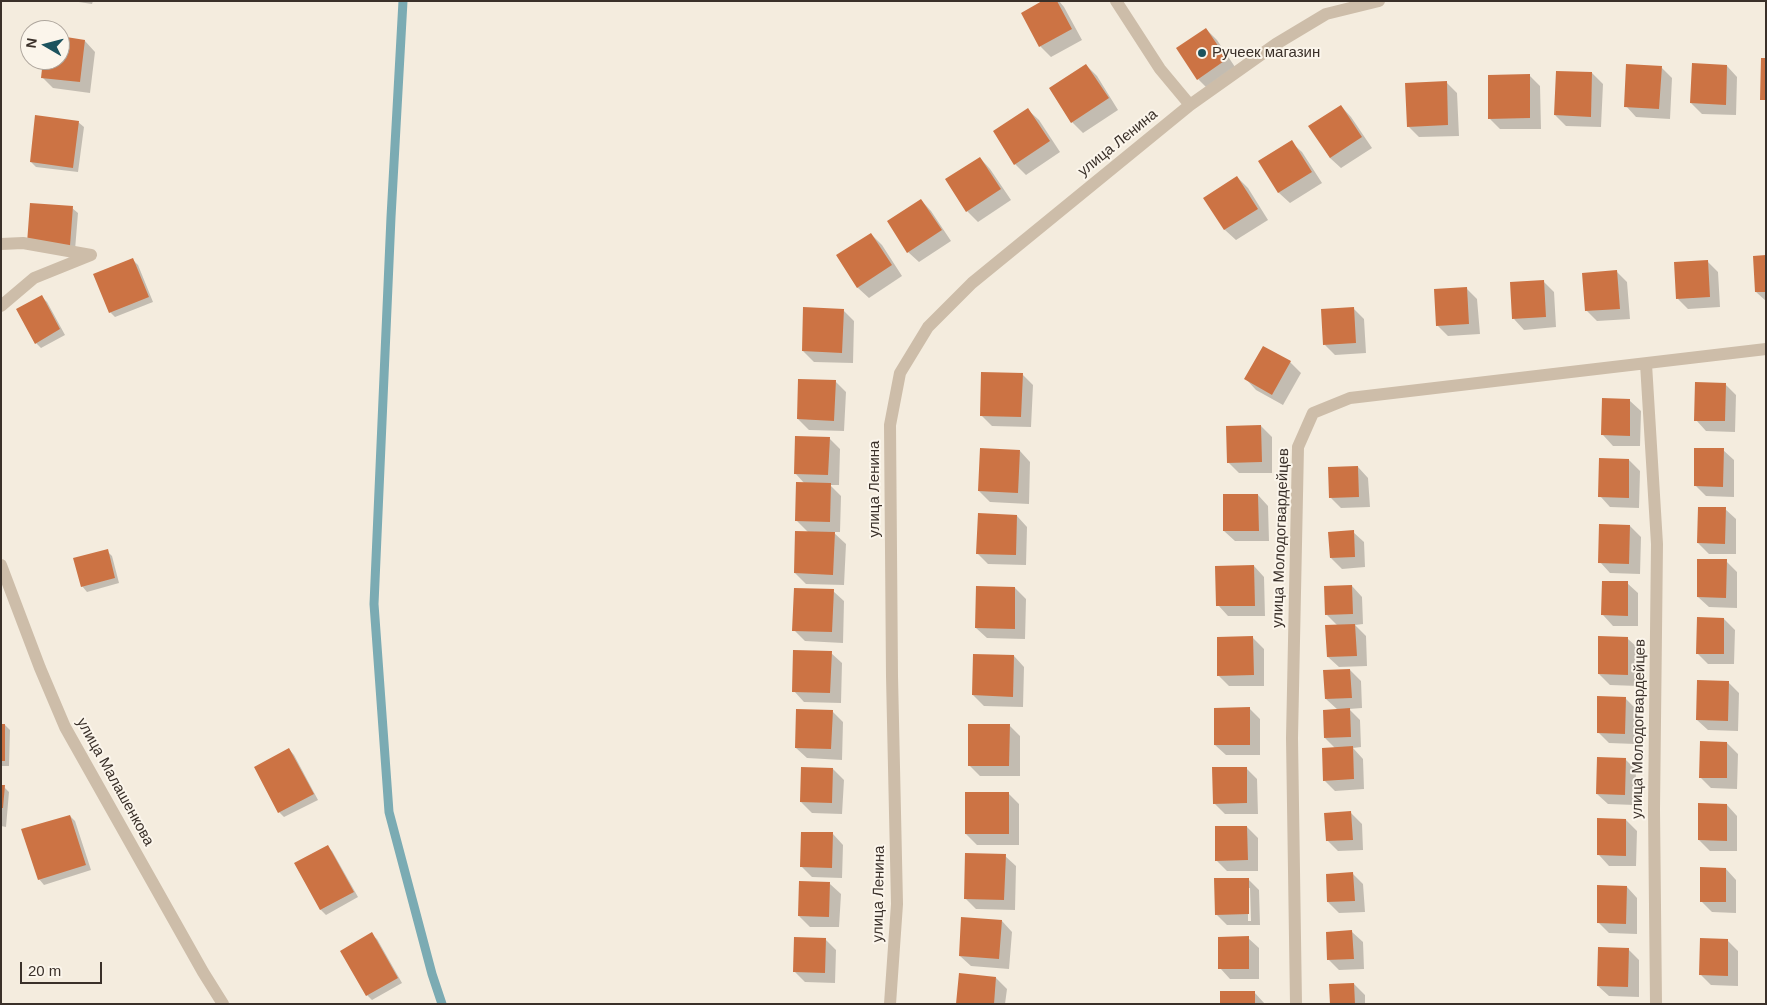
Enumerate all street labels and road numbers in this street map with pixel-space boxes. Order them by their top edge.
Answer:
street label: улица Ленина [1075,106,1161,180]
street label: улица Ленина [866,441,884,537]
street label: улица Молодогвардейцев [1269,448,1293,628]
street label: улица Молодогвардейцев [1628,639,1650,819]
street label: улица Малашенкова [72,715,158,849]
street label: улица Ленина [869,845,889,943]

